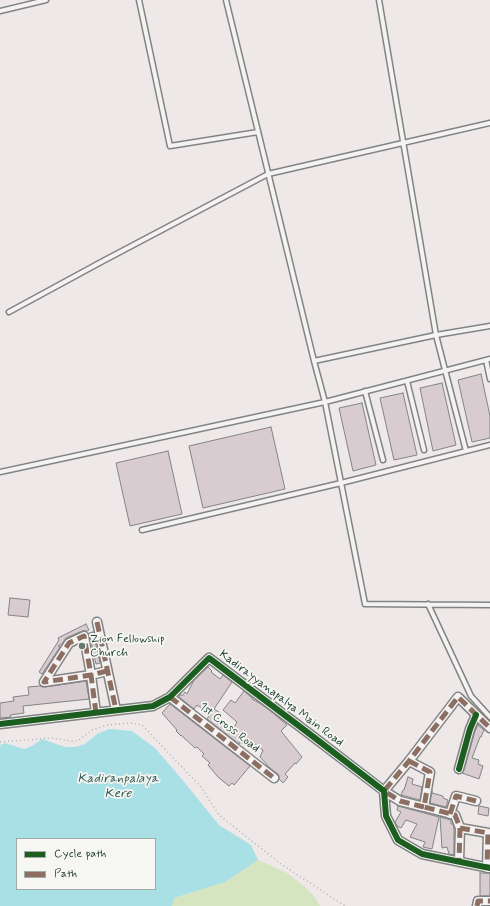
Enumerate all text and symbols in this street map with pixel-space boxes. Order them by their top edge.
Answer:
place label: Zion Fellowship Church [90,632,165,660]
marker: Zion Fellowship Church [77,641,87,651]
street label: Kadirayyanapalya Main Road [216,648,346,750]
street label: 1st Cross Road [196,700,262,756]
water label: Kadiranpalaya Kere [78,771,158,802]
legend [16,838,156,890]
text: Cycle path [54,846,106,862]
text: Path [54,866,77,882]

